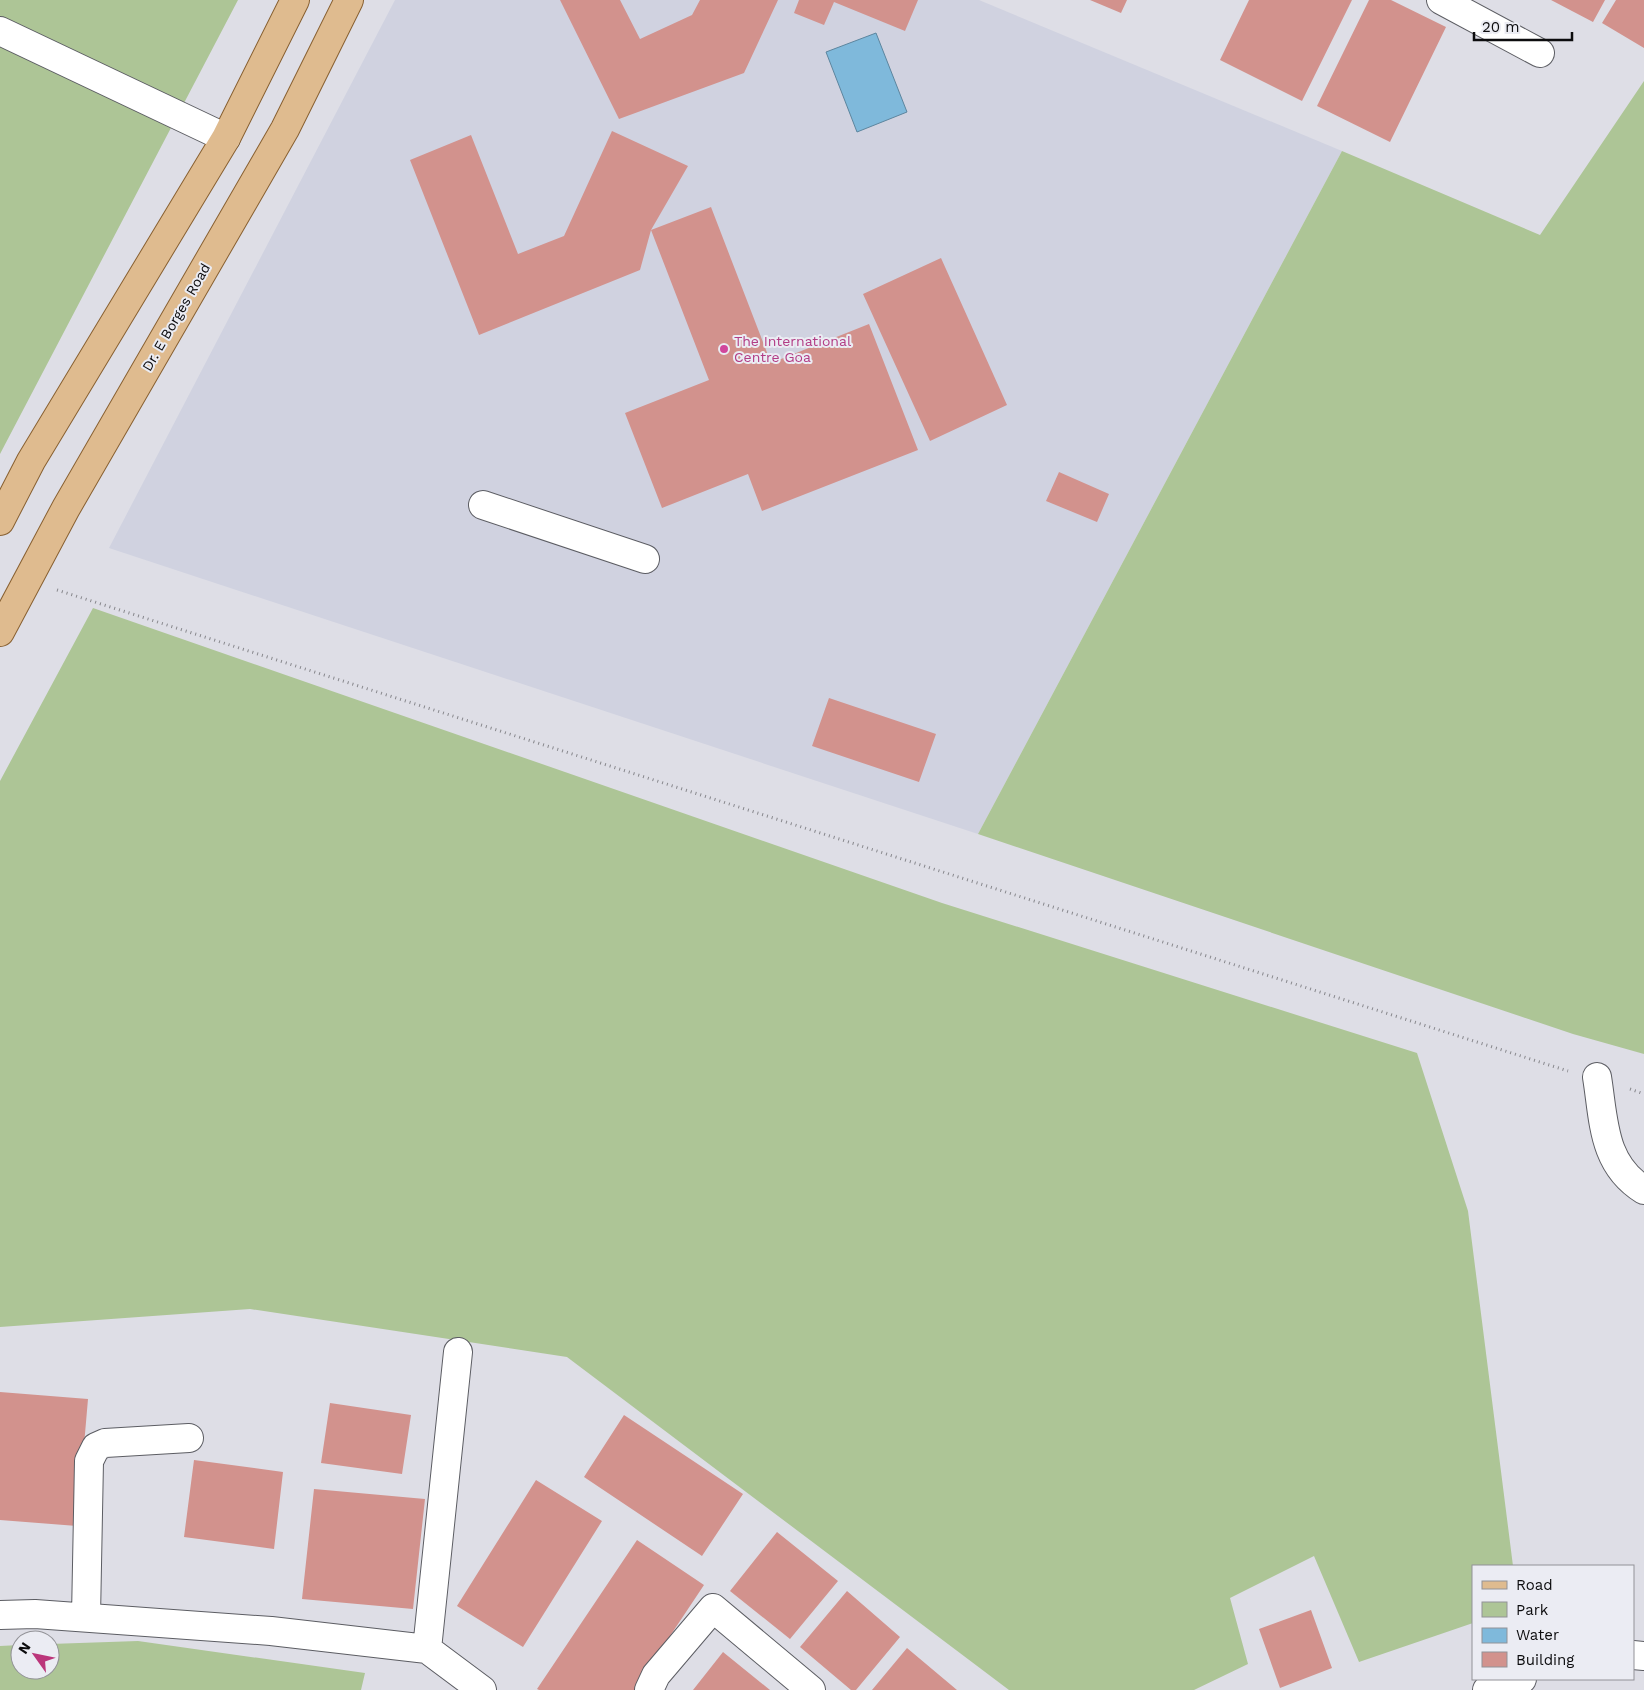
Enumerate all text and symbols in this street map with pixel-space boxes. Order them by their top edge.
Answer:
scale bar [1474,10,1572,42]
text: 20 m [1482,18,1520,36]
street label: Dr. E Borges Road [139,260,213,374]
place label: The International Centre Goa [734,333,852,365]
marker: The International Centre Goa [718,343,730,355]
legend [1472,1565,1634,1680]
text: Road [1516,1576,1553,1594]
text: Park [1516,1601,1549,1619]
text: Water [1516,1626,1559,1644]
north arrow [10,1630,60,1680]
text: N [15,1639,34,1657]
text: Building [1516,1651,1574,1669]

